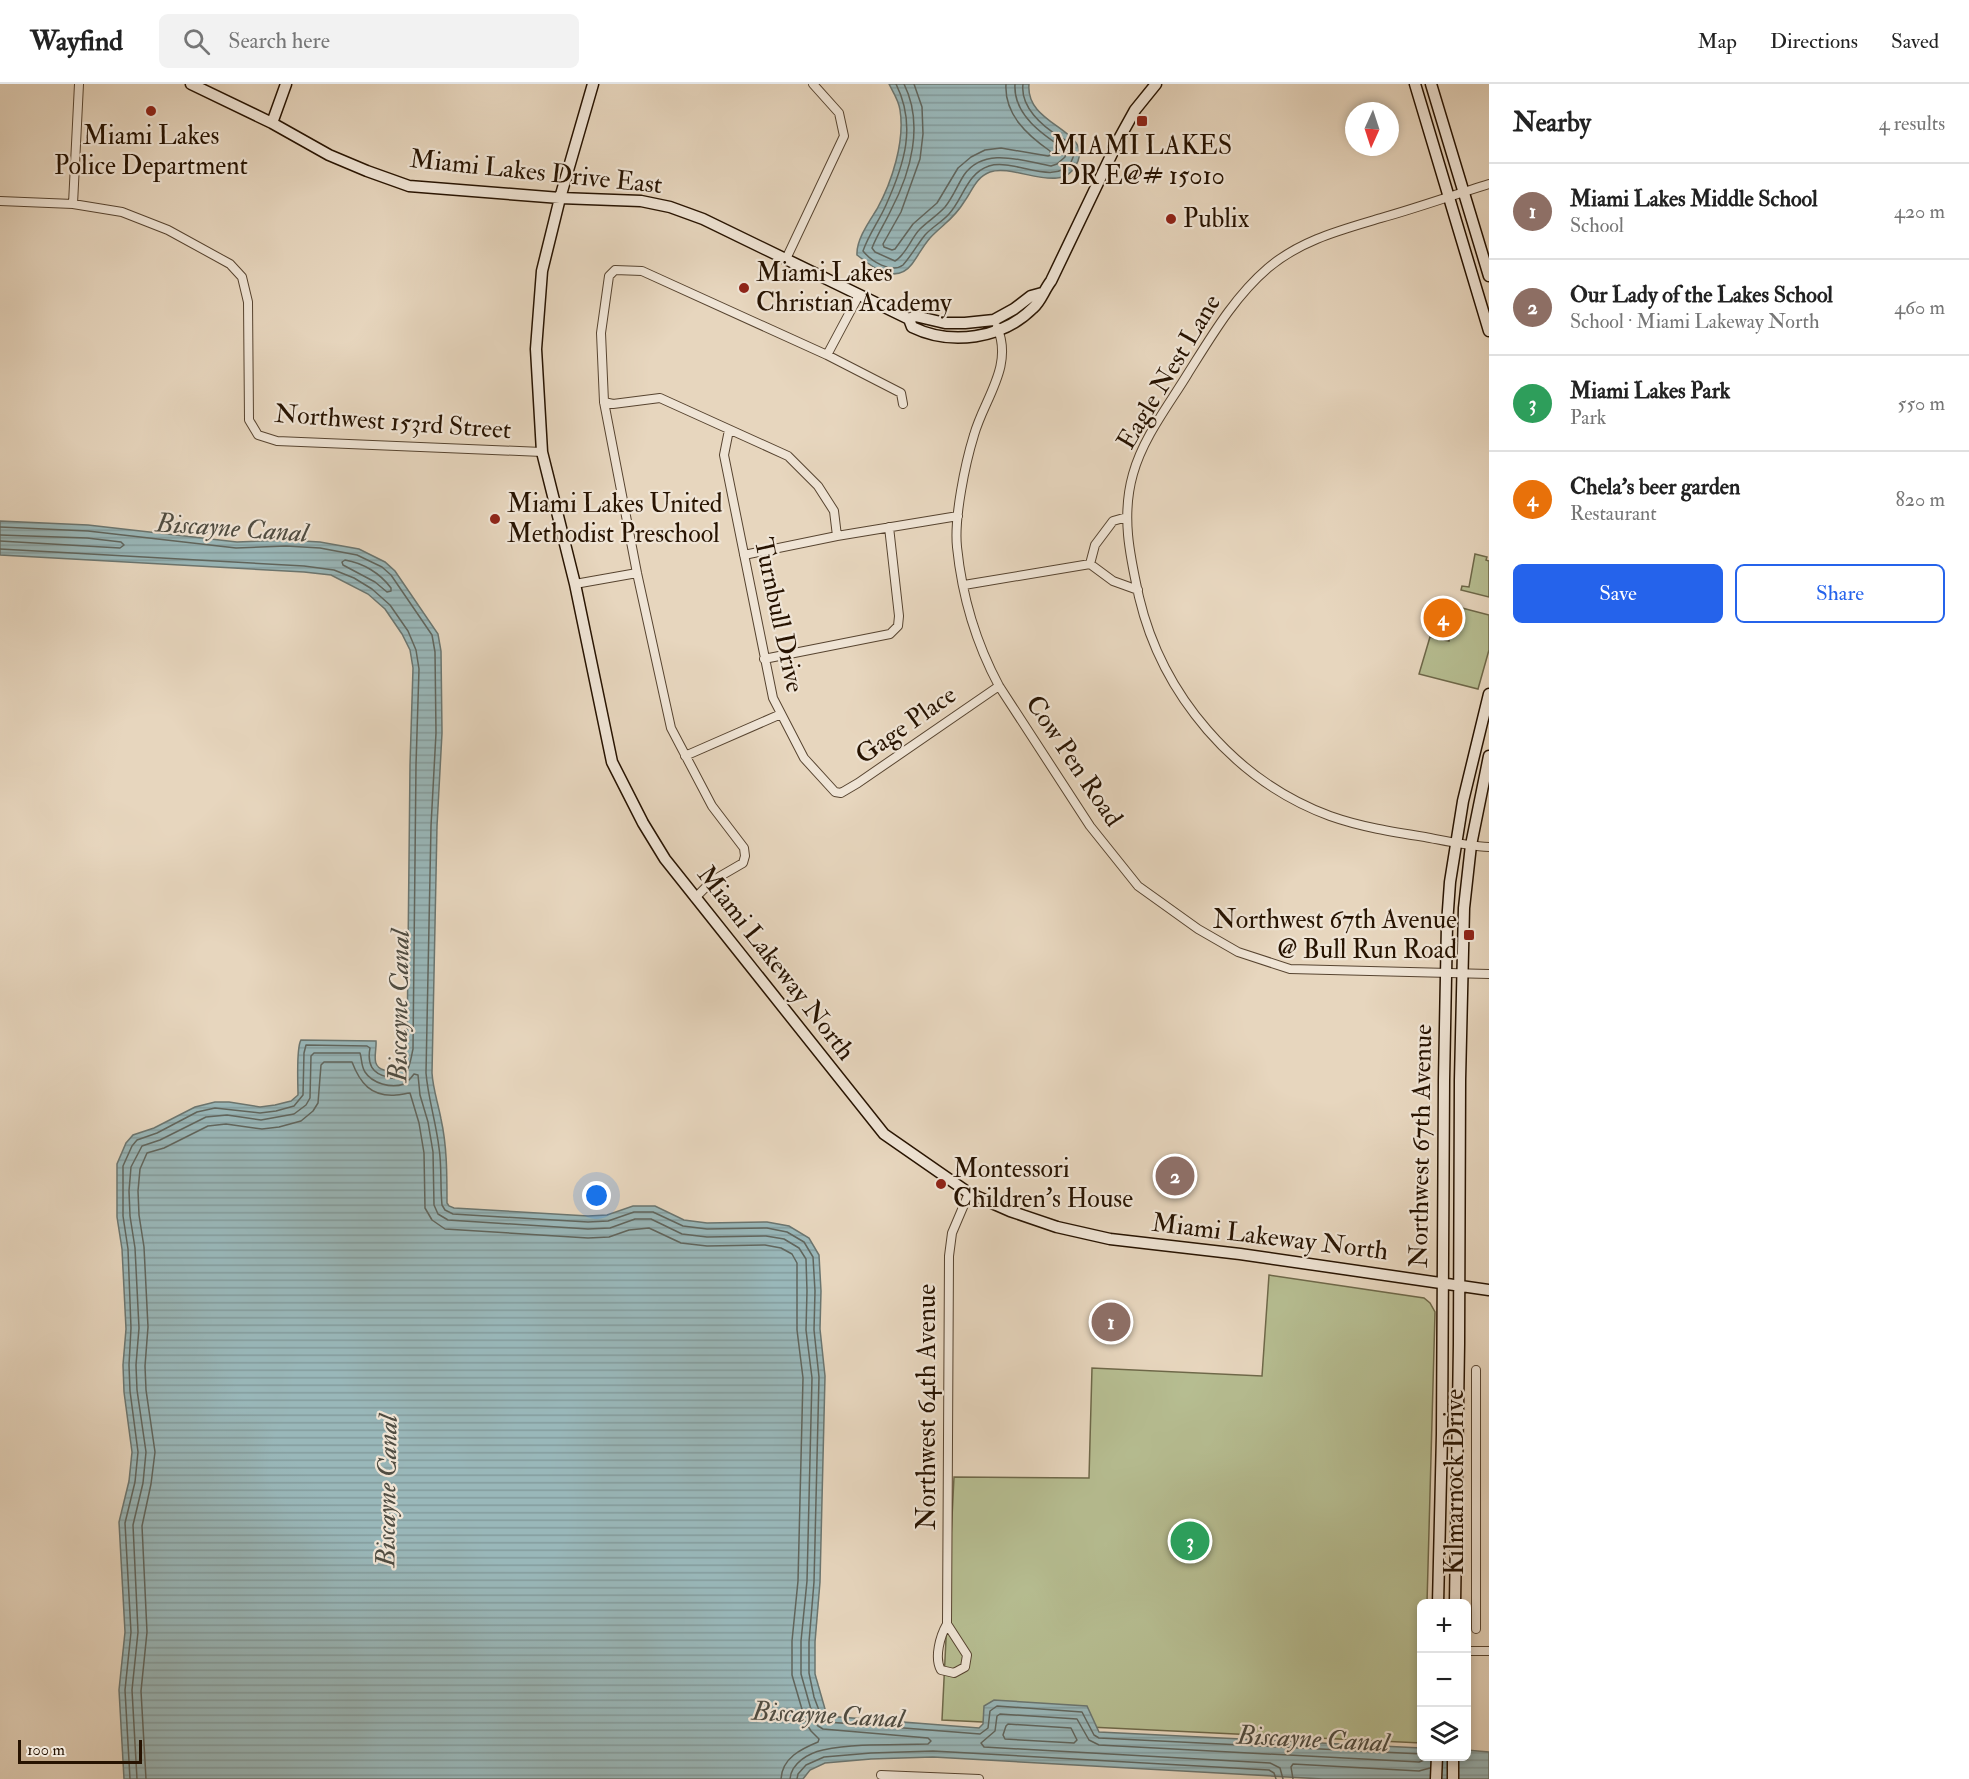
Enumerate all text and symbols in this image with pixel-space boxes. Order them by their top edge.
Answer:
search box [159,14,579,68]
text: Wayfind [30,24,123,59]
icon: search [180,25,213,58]
text: Search here [228,27,330,55]
text: Map [1697,28,1737,55]
text: Directions [1770,28,1858,55]
text: Saved [1891,28,1939,55]
north arrow [1345,102,1399,156]
marker: Miami Lakes Police Department [144,104,158,118]
text: Nearby [1513,107,1591,139]
text: 4 results [1879,111,1945,136]
marker: MIAMI LAKES DR E@# 15010 [1135,114,1149,128]
place label: Miami Lakes Police Department [54,120,248,183]
place label: MIAMI LAKES DR E@# 15010 [1052,130,1232,192]
street label: Miami Lakes Drive East [408,143,664,201]
text: Miami Lakes Middle School [1570,185,1818,213]
text: 1 [1529,199,1536,224]
text: 420 m [1894,199,1945,224]
place label: Publix [1183,203,1250,235]
marker: Publix [1164,212,1178,226]
text: School [1570,213,1624,238]
place label: Miami Lakes Christian Academy [756,257,952,319]
marker: Miami Lakes Christian Academy [737,281,751,295]
text: Our Lady of the Lakes School [1570,281,1833,309]
street label: Eagle Nest Lane [1110,289,1228,455]
text: 2 [1527,295,1538,320]
text: 460 m [1894,295,1945,320]
text: School · Miami Lakeway North [1570,309,1819,334]
text: Miami Lakes Park [1570,377,1730,405]
text: 3 [1529,391,1536,416]
text: 550 m [1898,391,1945,416]
street label: Northwest 153rd Street [274,398,512,446]
text: Park [1570,405,1606,430]
text: Chela's beer garden [1570,473,1740,501]
text: 4 [1527,487,1538,512]
text: 820 m [1895,487,1945,512]
place label: Miami Lakes United Methodist Preschool [507,488,723,550]
text: Restaurant [1570,501,1657,526]
water label: Biscayne Canal [153,506,312,550]
marker: Miami Lakes United Methodist Preschool [488,512,502,526]
street label: Turnbull Drive [747,535,811,695]
button: Save [1513,564,1723,623]
button: Share [1735,564,1945,623]
pin: 4 [1424,596,1462,640]
street label: Gage Place [849,679,963,771]
street label: Cow Pen Road [1018,689,1130,833]
street label: Miami Lakeway North [690,859,862,1067]
place label: Northwest 67th Avenue @ Bull Run Road [1213,904,1457,966]
water label: Biscayne Canal [381,927,417,1085]
marker: Northwest 67th Avenue @ Bull Run Road [1462,928,1476,942]
street label: Northwest 67th Avenue [1403,1024,1439,1268]
place label: Montessori Children's House [953,1153,1133,1215]
pin: 2 [1156,1154,1194,1198]
marker: Montessori Children's House [934,1177,948,1191]
your location [582,1181,611,1210]
street label: Miami Lakeway North [1150,1207,1390,1267]
street label: Northwest 64th Avenue [911,1284,943,1530]
pin: 1 [1092,1300,1130,1344]
street label: Kilmarnock Drive [1439,1389,1471,1575]
water label: Biscayne Canal [369,1412,405,1570]
pin: 3 [1170,1518,1210,1564]
map controls [1417,1599,1471,1761]
button: + [1417,1599,1471,1653]
button: − [1417,1653,1471,1707]
water label: Biscayne Canal [749,1694,908,1736]
button: layers [1417,1707,1471,1761]
water label: Biscayne Canal [1234,1718,1393,1760]
scale bar [18,1737,142,1764]
text: 100 m [27,1740,65,1760]

